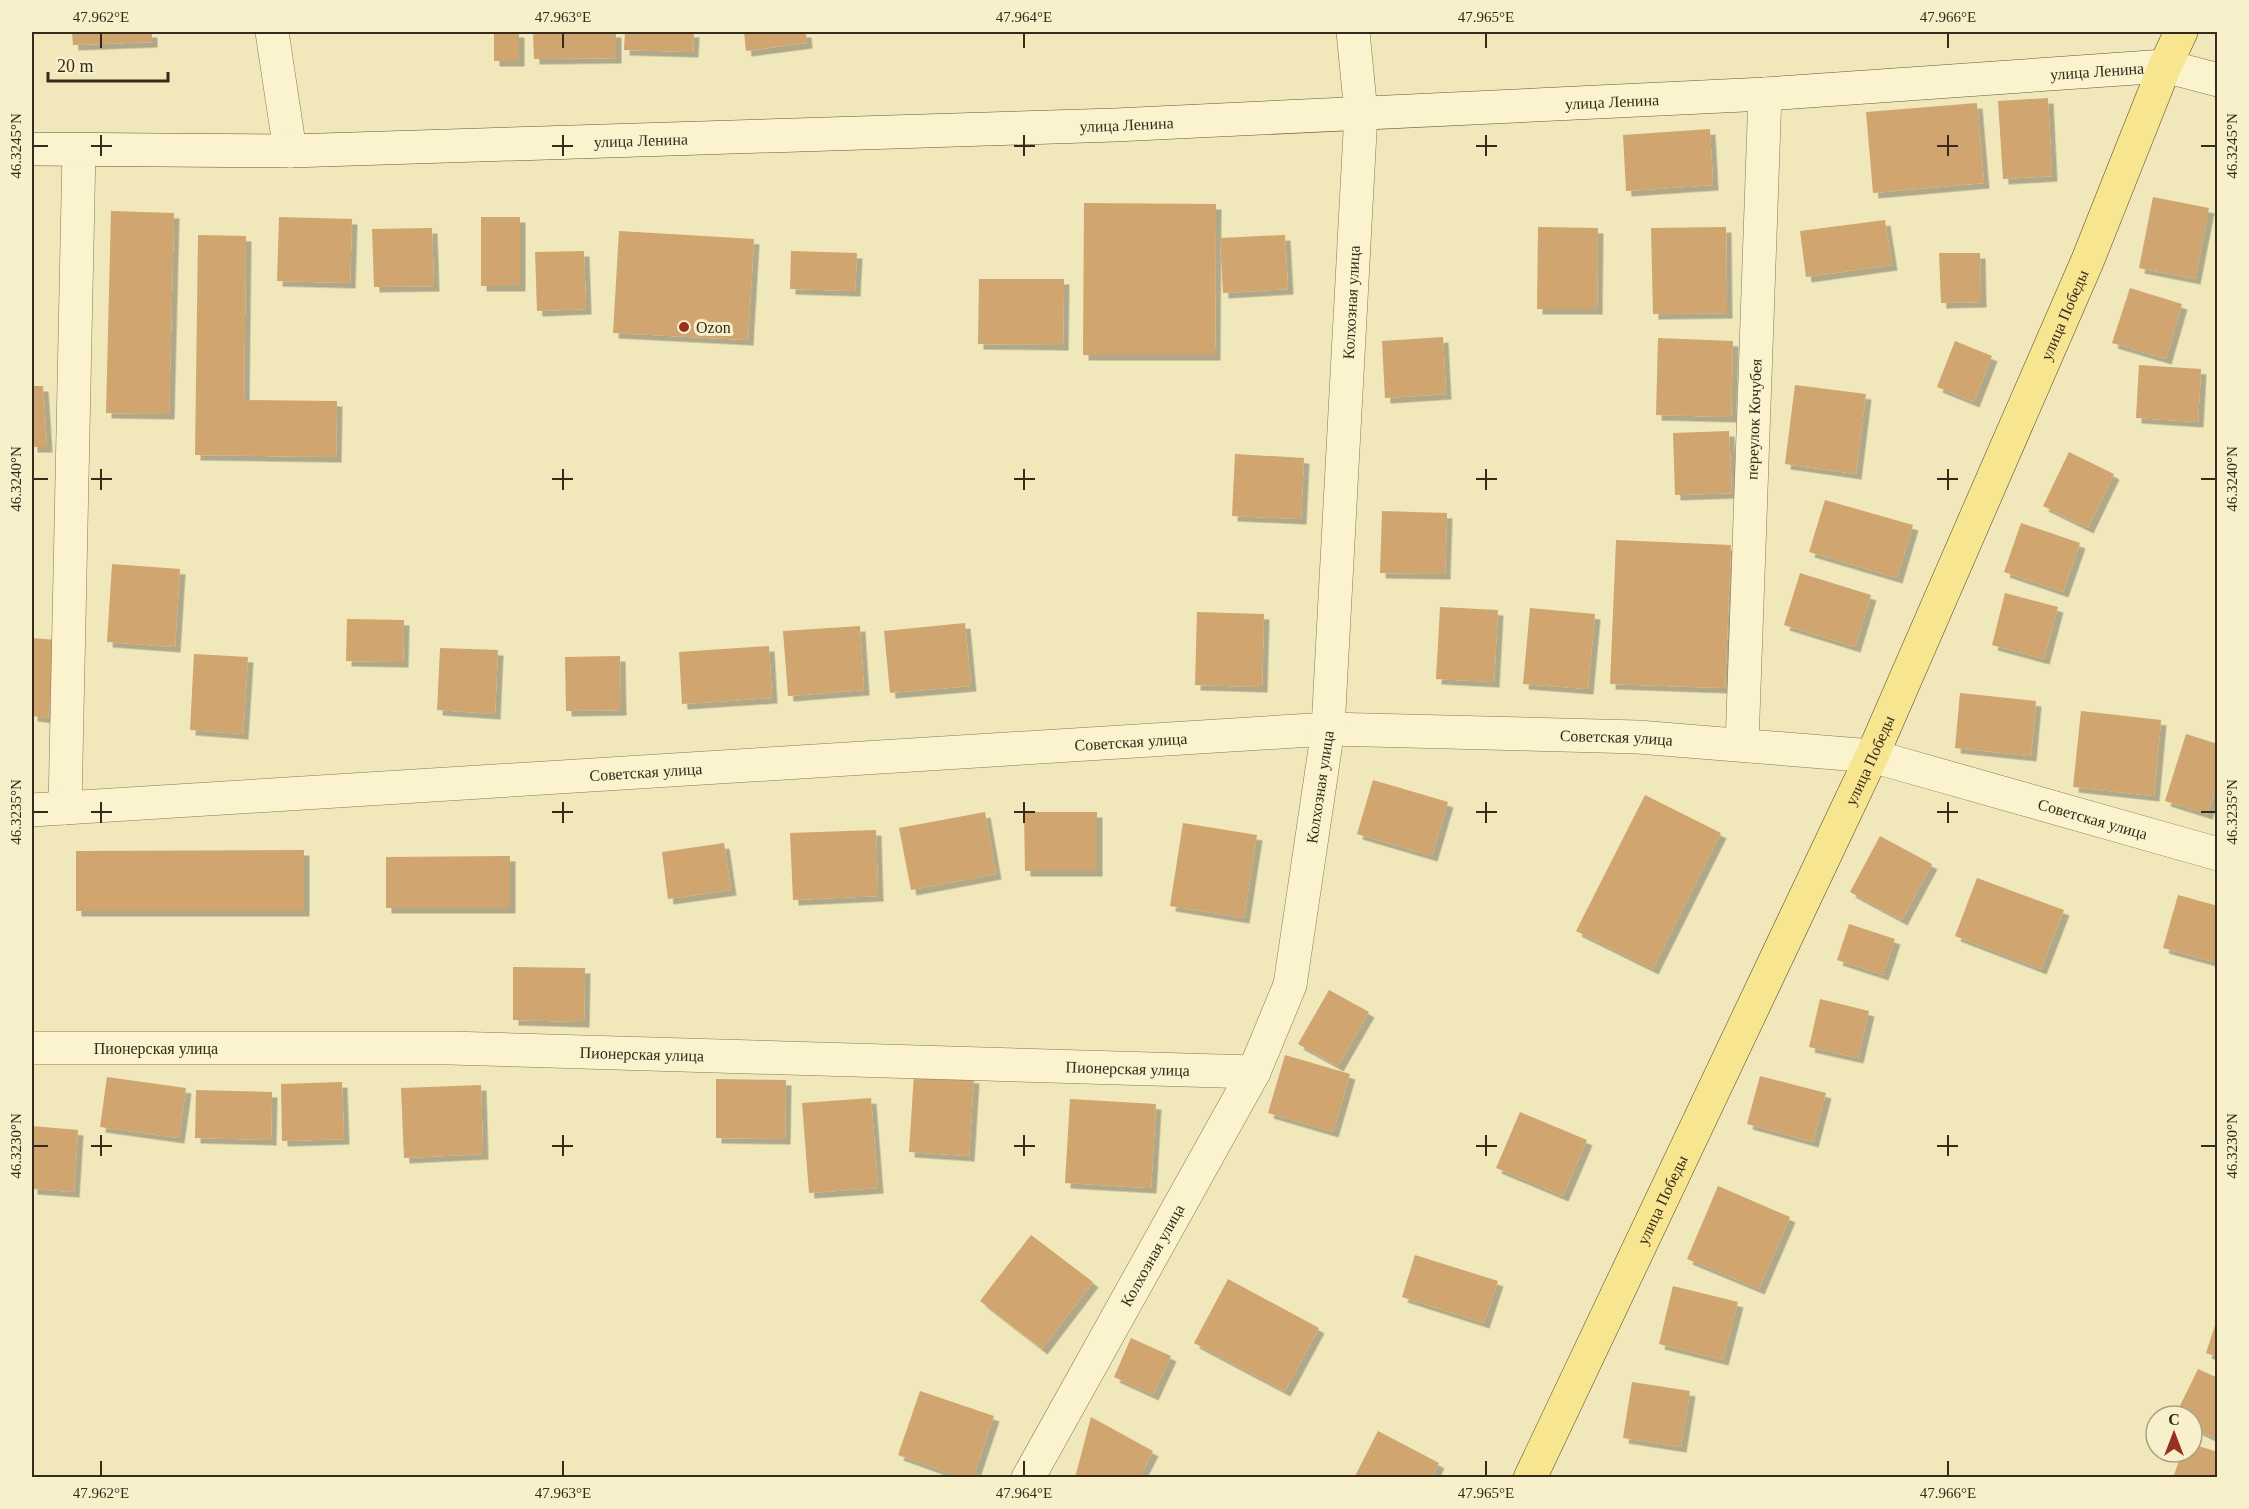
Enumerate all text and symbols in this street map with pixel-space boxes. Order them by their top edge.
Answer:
text: 47.962°E [73,9,129,25]
text: 47.963°E [535,9,591,25]
text: 47.964°E [996,9,1052,25]
text: 47.965°E [1458,9,1514,25]
text: 47.966°E [1920,9,1976,25]
scale bar [48,45,168,83]
text: 20 m [57,56,94,76]
street label: улица Ленина [2049,59,2145,84]
street label: улица Ленина [1565,91,1659,113]
text: 46.3245°N [8,113,24,179]
text: 46.3245°N [2224,113,2240,179]
street label: улица Ленина [1079,114,1174,136]
street label: улица Ленина [593,130,688,151]
street label: Колхозная улица [1339,245,1363,360]
street label: улица Победы [2037,267,2091,363]
place label: Ozon [696,319,731,336]
marker: Ozon [677,320,691,334]
street label: переулок Кочубея [1743,358,1764,480]
text: 46.3240°N [8,446,24,512]
text: 46.3240°N [2224,446,2240,512]
street label: улица Победы [1842,712,1897,808]
street label: Советская улица [1560,726,1673,749]
street label: Советская улица [1074,729,1188,753]
street label: Колхозная улица [1303,729,1336,845]
street label: Советская улица [589,760,703,784]
text: 46.3235°N [8,779,24,845]
text: 46.3235°N [2224,779,2240,845]
street label: Советская улица [2036,795,2150,842]
street label: Пионерская улица [94,1040,218,1058]
street label: Пионерская улица [579,1043,704,1065]
street label: Пионерская улица [1065,1058,1190,1079]
text: 46.3230°N [8,1113,24,1179]
text: 46.3230°N [2224,1113,2240,1179]
street label: улица Победы [1633,1152,1690,1247]
street label: Колхозная улица [1117,1201,1187,1309]
north arrow [2144,1404,2204,1464]
text: С [2168,1411,2180,1428]
text: 47.962°E [73,1485,129,1501]
text: 47.963°E [535,1485,591,1501]
text: 47.964°E [996,1485,1052,1501]
text: 47.965°E [1458,1485,1514,1501]
text: 47.966°E [1920,1485,1976,1501]

